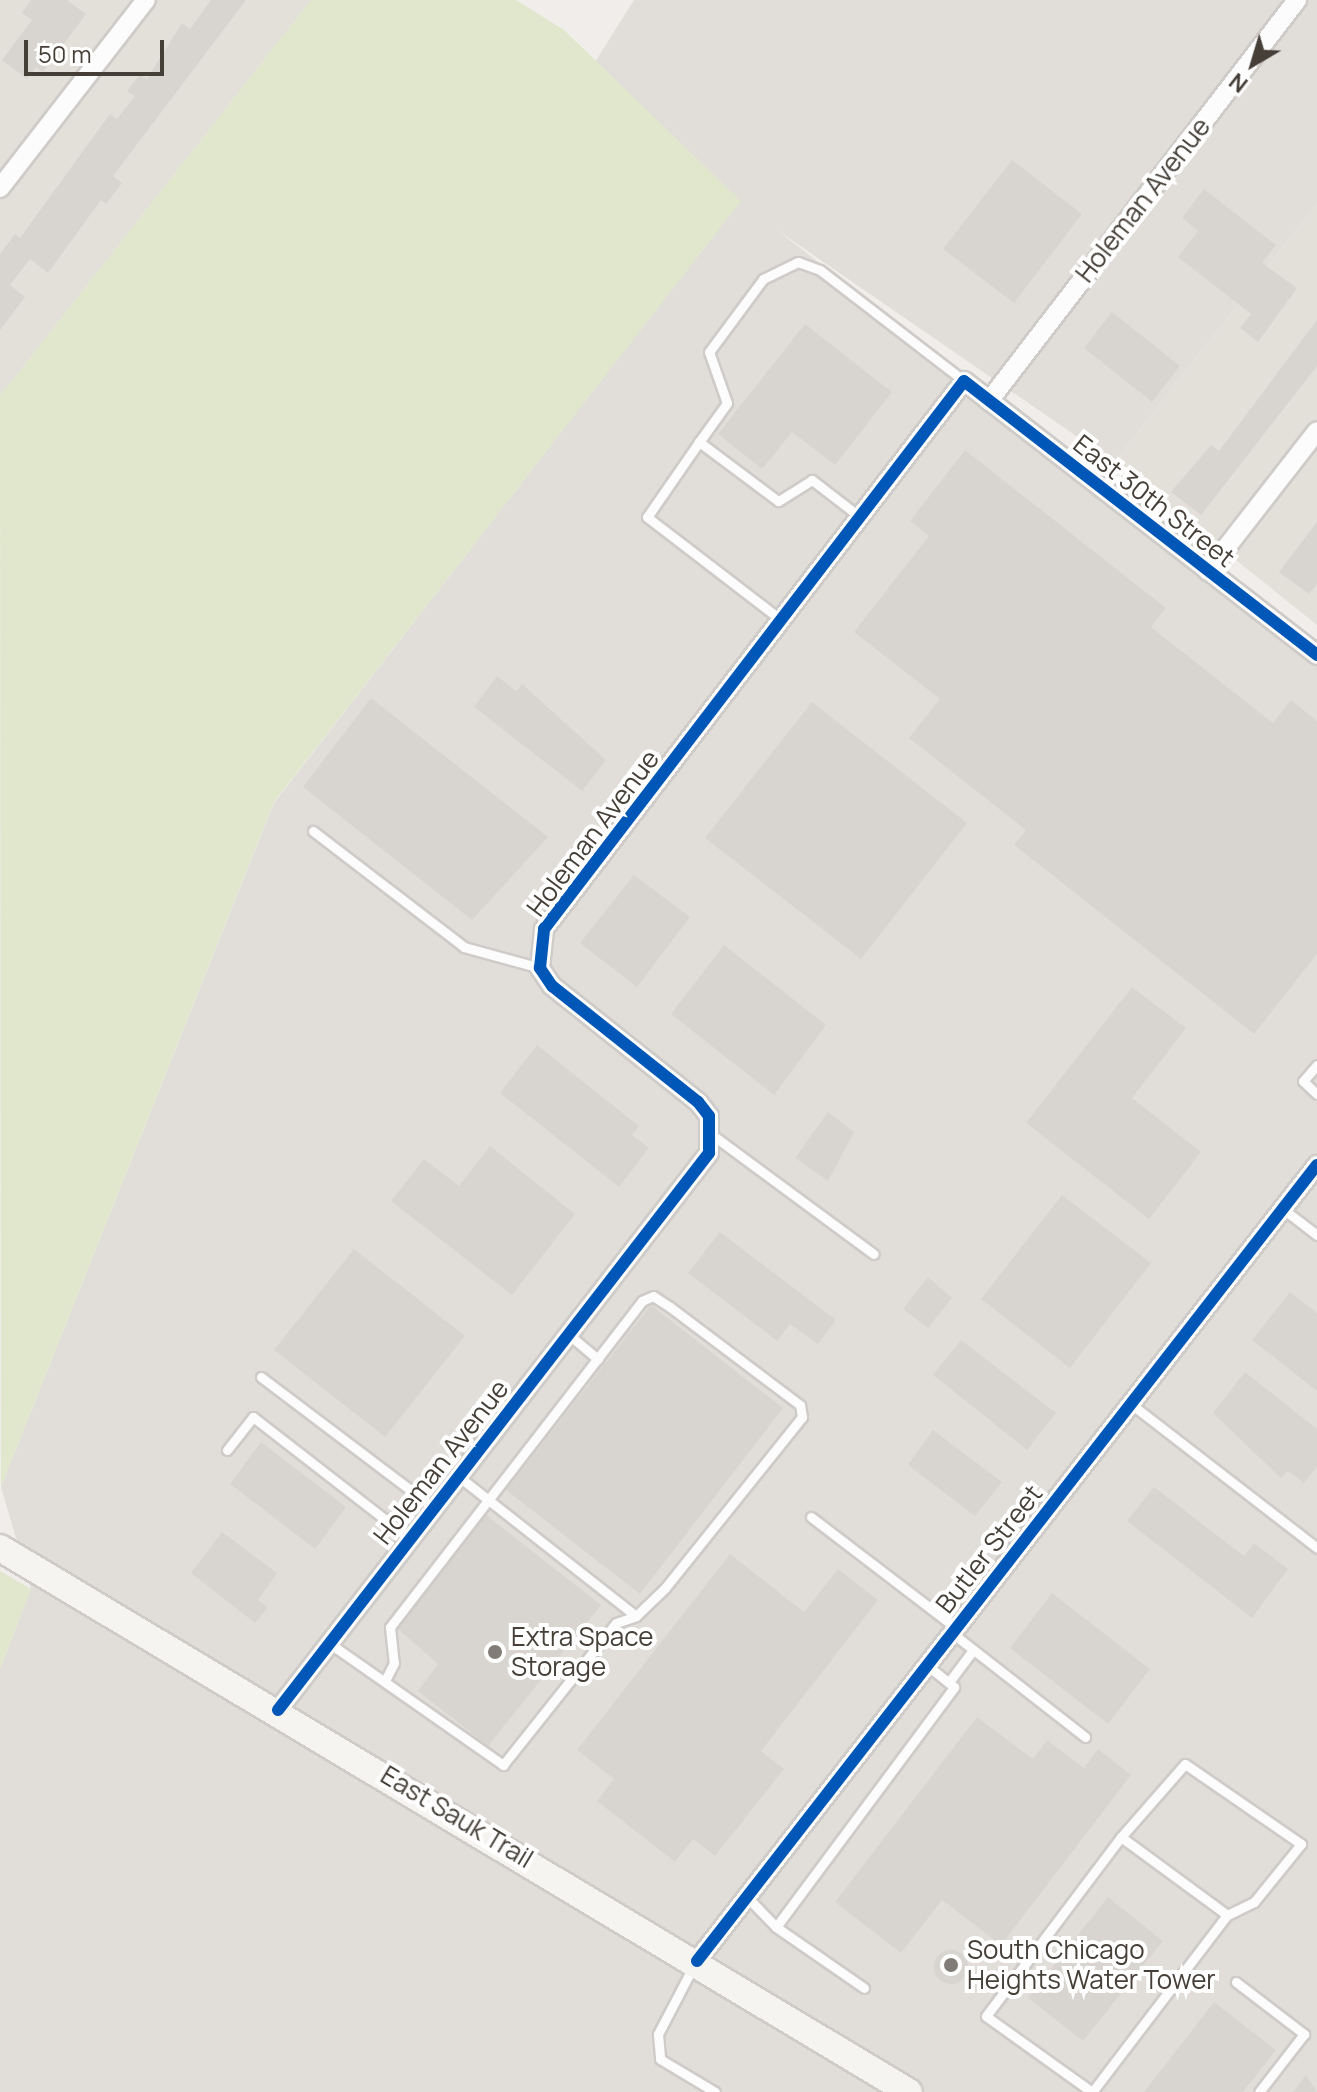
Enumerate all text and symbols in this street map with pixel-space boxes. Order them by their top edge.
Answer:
scale bar [28,24,168,74]
north arrow [1213,24,1293,104]
text: 50 m [38,37,92,70]
text: N [1223,66,1254,100]
street label: Holeman Avenue [1069,112,1217,288]
street label: East 30th Street [1067,428,1241,574]
street label: Holeman Avenue [520,744,666,922]
street label: Holeman Avenue [367,1374,515,1550]
street label: Butler Street [929,1479,1049,1619]
place label: Extra Space Storage [511,1621,653,1682]
marker: Extra Space Storage [486,1643,504,1661]
street label: East Sauk Trail [375,1759,539,1875]
place label: South Chicago Heights Water Tower [967,1934,1216,1996]
marker: South Chicago Heights Water Tower [942,1956,960,1974]

